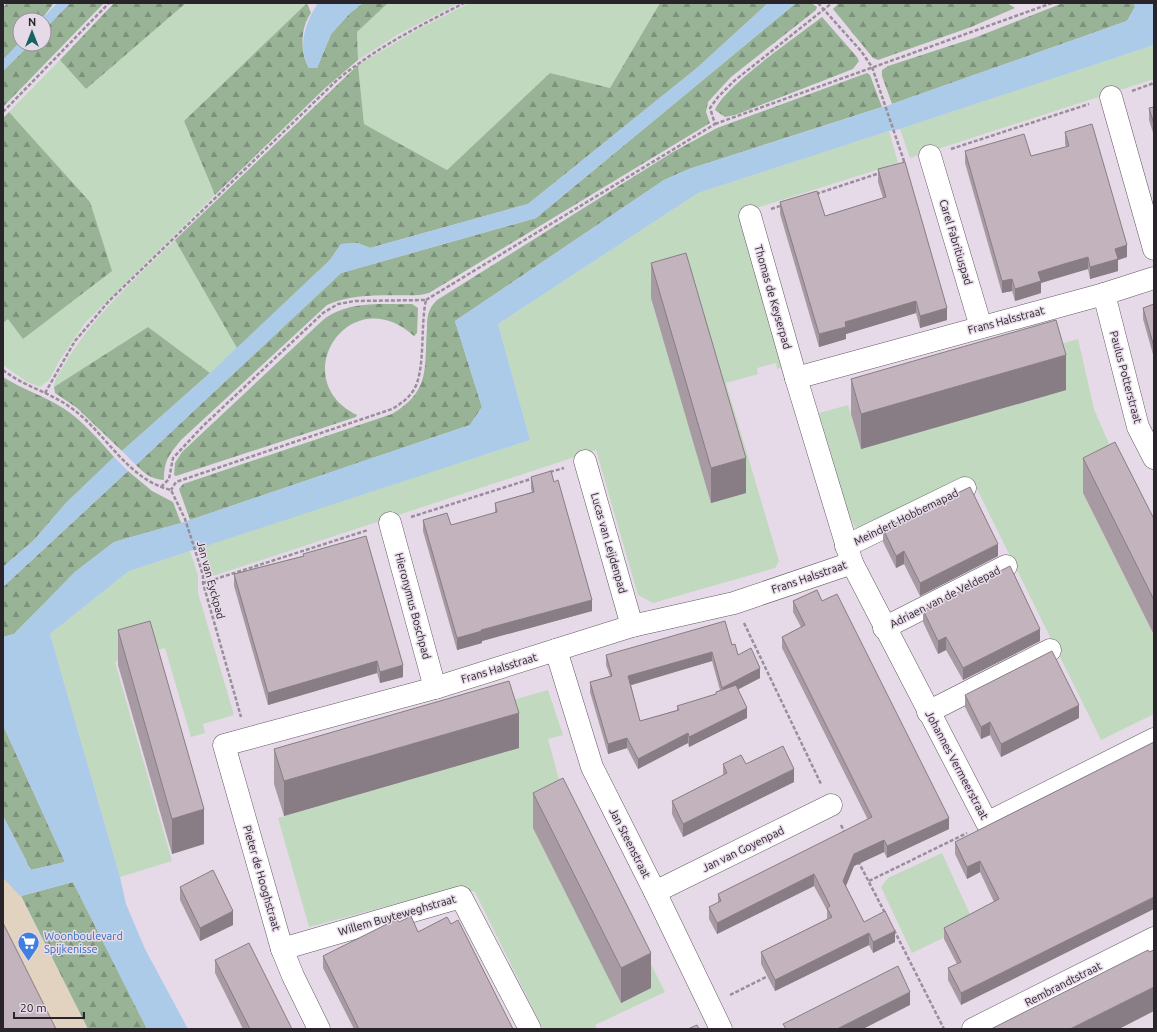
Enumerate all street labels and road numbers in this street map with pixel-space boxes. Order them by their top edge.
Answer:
street label: Carel Fabritiuspad [937,198,975,286]
street label: Thomas de Keyserpad [752,244,794,350]
street label: Frans Halsstraat [966,304,1046,336]
street label: Paulus Potterstraat [1108,329,1144,425]
street label: Meindert Hobbemapad [852,486,960,548]
street label: Lucas van Leijdenpad [589,491,629,595]
street label: Jan van Eyckpad [195,540,227,620]
street label: Hieronymus Boschpad [393,551,433,661]
street label: Frans Halsstraat [770,558,849,596]
street label: Adriaen van de Veldepad [888,564,1002,630]
street label: Frans Halsstraat [460,651,539,685]
street label: Johannes Vermeerstraat [923,709,991,822]
street label: Jan Steenstraat [607,806,653,881]
street label: Pieter de Hooghstraat [241,824,283,933]
street label: Jan van Goyenpad [700,824,786,874]
street label: Willem Buyteweghstraat [337,892,458,938]
street label: Rembrandtstraat [1023,959,1104,1009]

